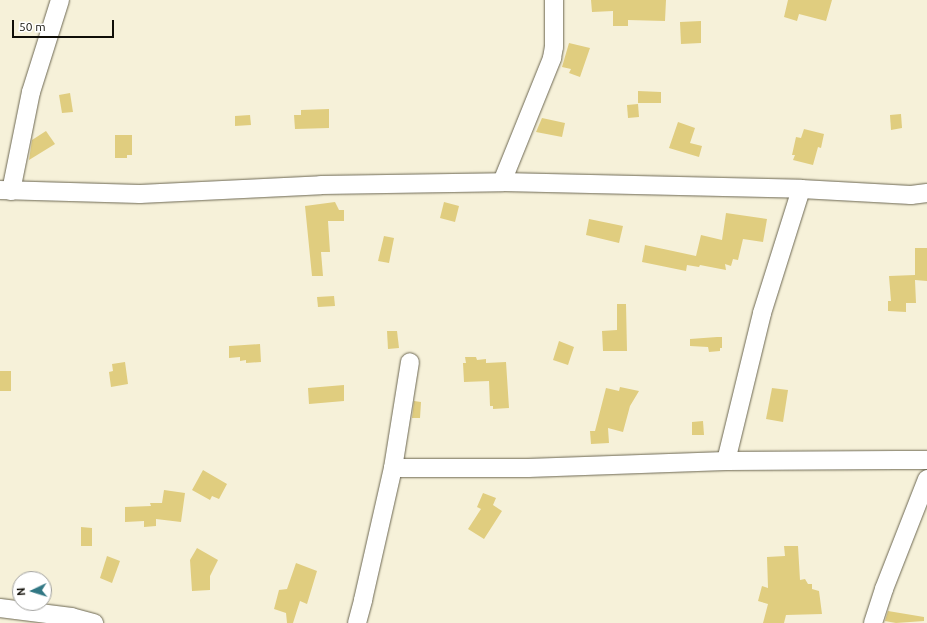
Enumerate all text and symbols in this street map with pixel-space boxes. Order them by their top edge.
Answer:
scale bar [14,12,116,38]
text: 50 m [19,20,46,33]
north arrow [12,571,52,611]
text: N [15,587,27,596]

